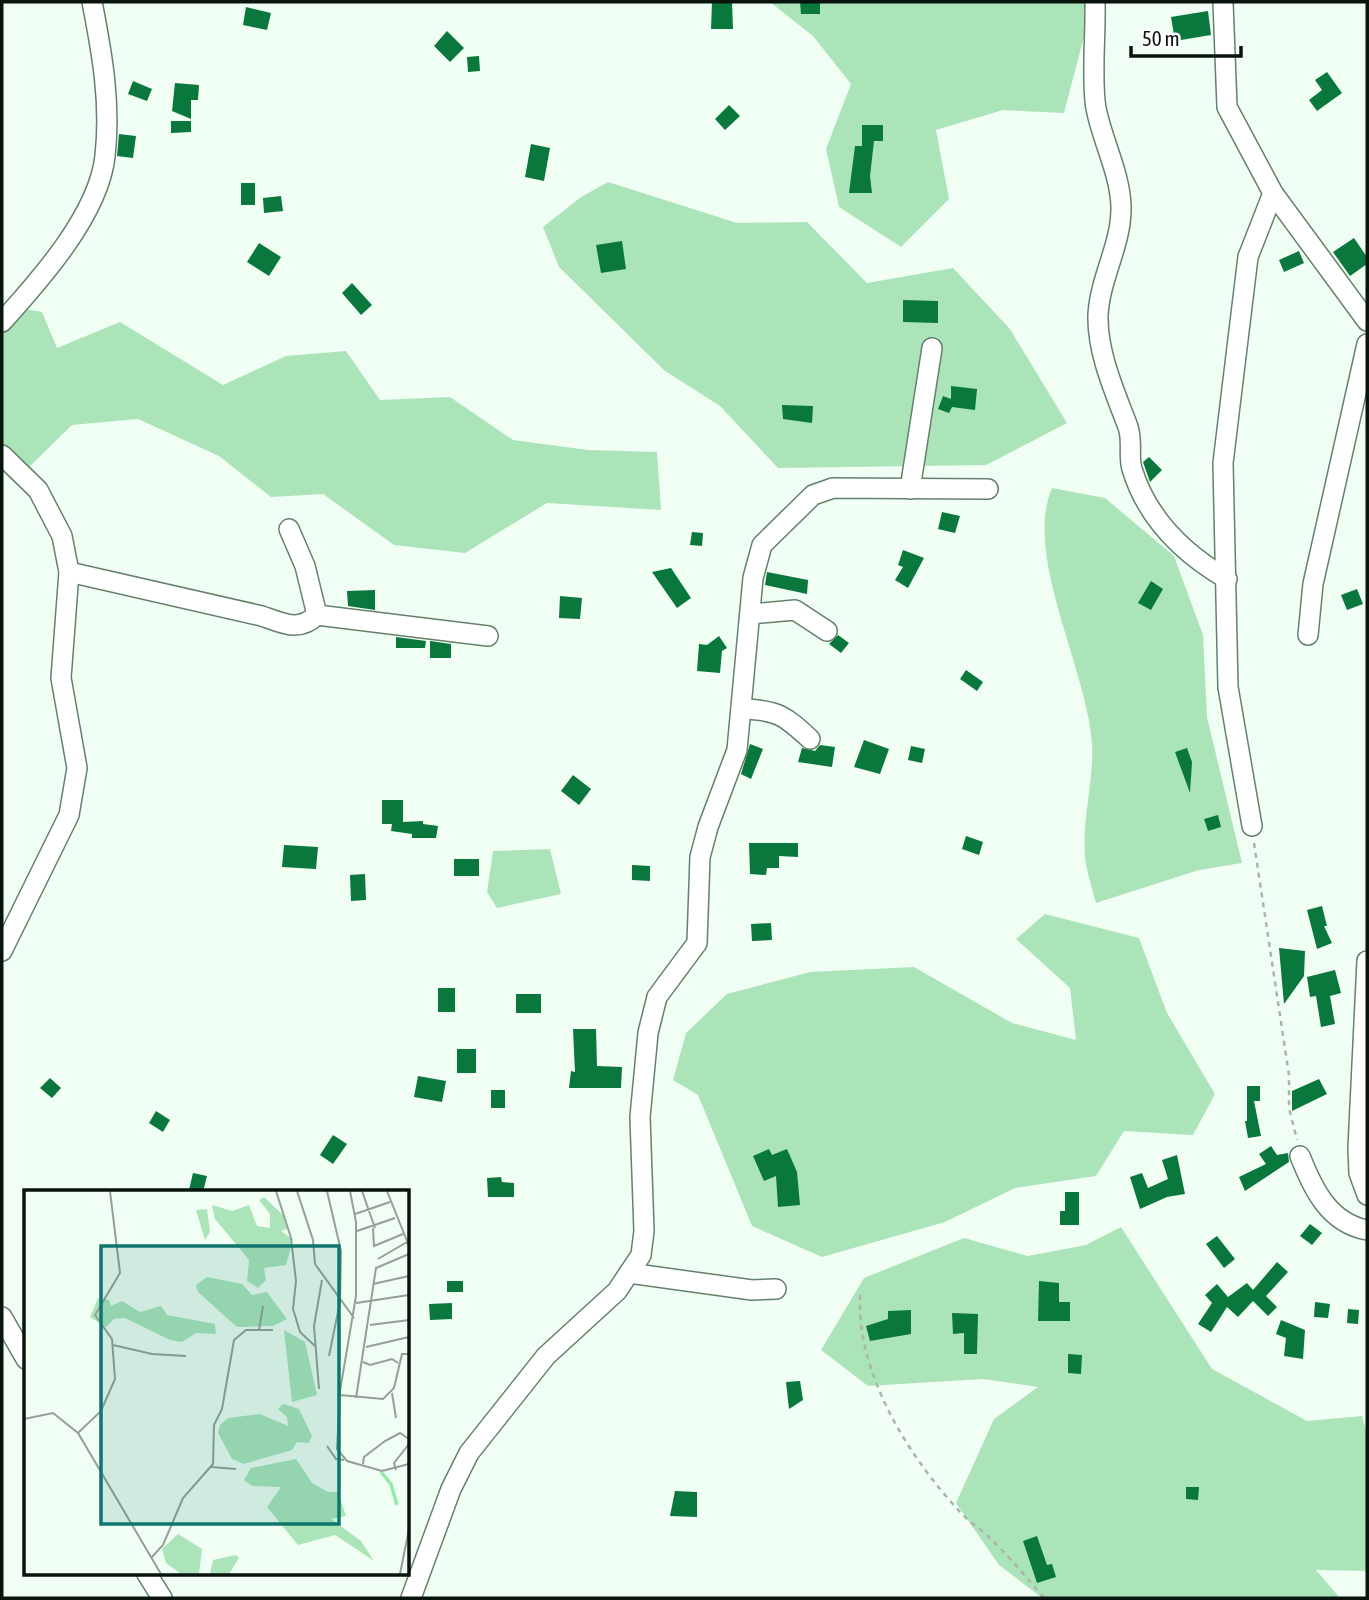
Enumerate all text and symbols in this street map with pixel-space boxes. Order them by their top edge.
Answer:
scale bar [1131,14,1241,58]
text: 50 m [1142,26,1180,50]
inset map [24,1190,410,1576]

